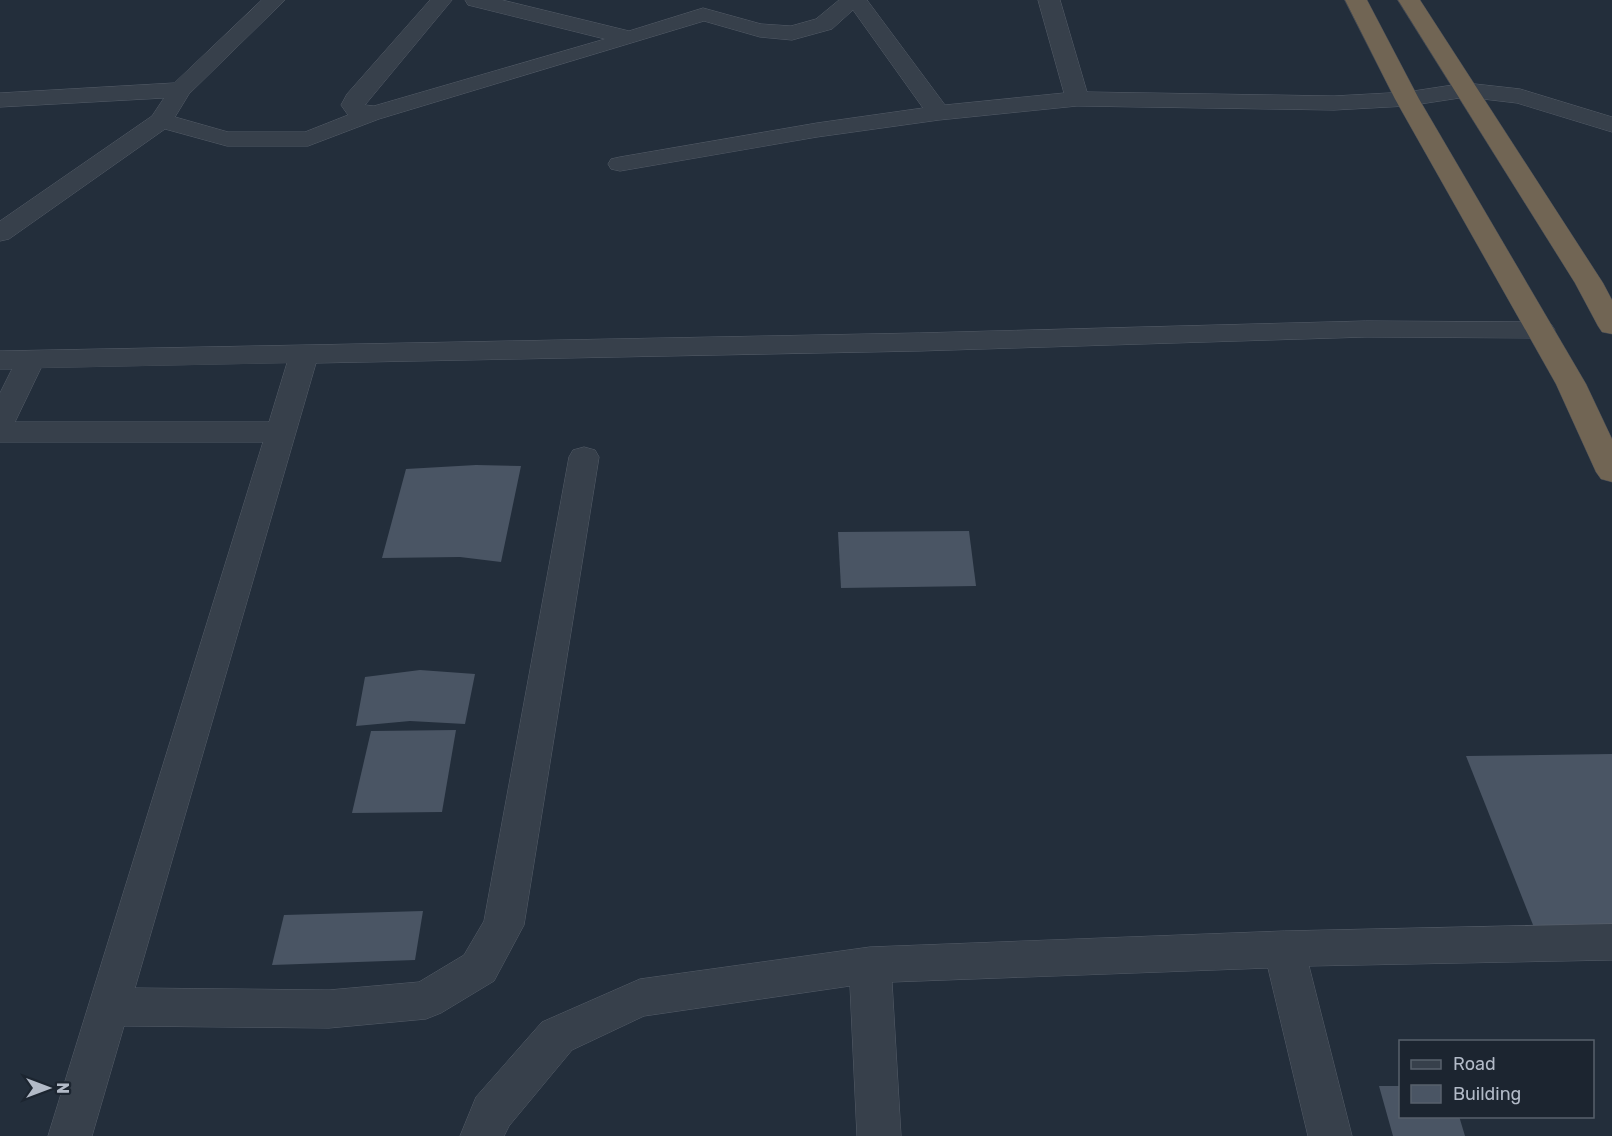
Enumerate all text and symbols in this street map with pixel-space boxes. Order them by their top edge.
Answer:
legend [1399,1040,1594,1118]
text: Road [1453,1053,1496,1075]
north arrow [18,1058,78,1118]
text: N [53,1082,72,1094]
text: Building [1453,1083,1521,1105]

